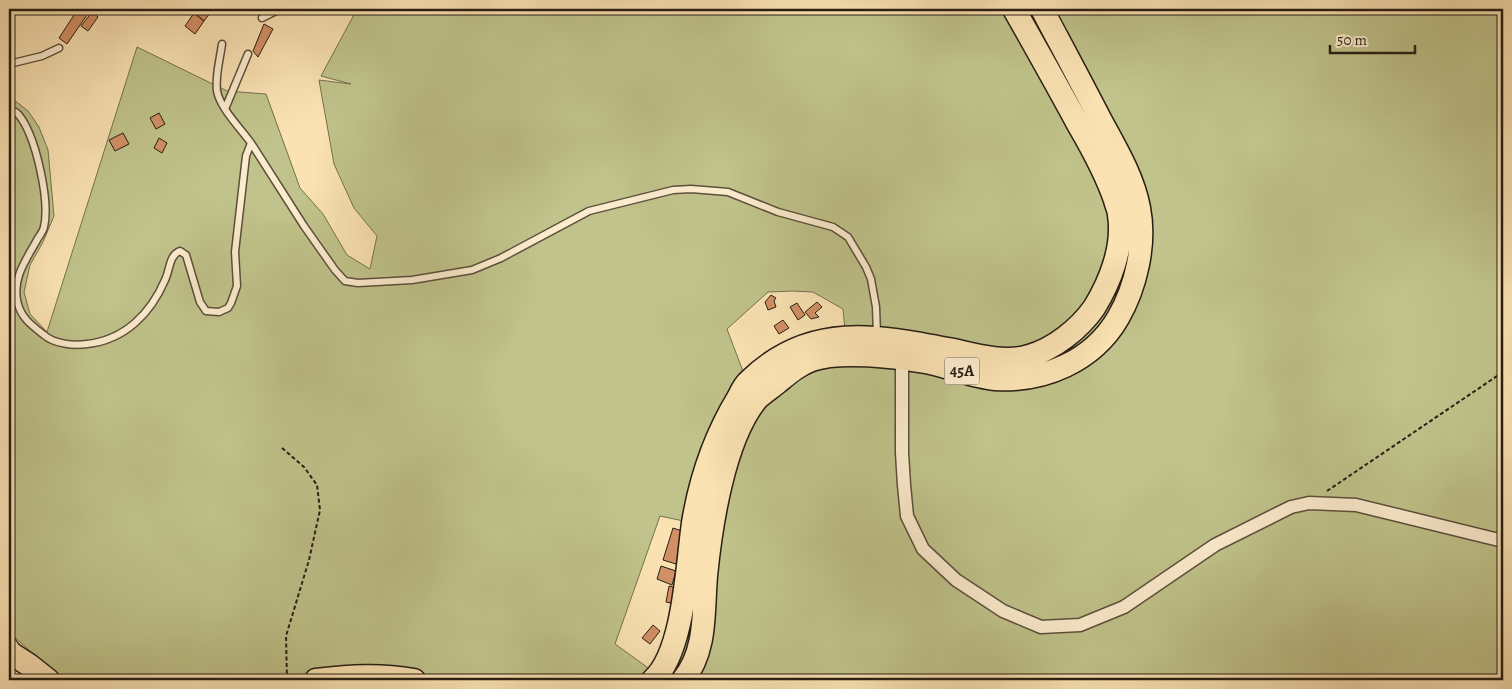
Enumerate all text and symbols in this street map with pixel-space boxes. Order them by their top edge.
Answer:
scale bar [1330,22,1414,54]
text: 50 m [1337,30,1367,50]
road number: 45A [944,358,980,384]

